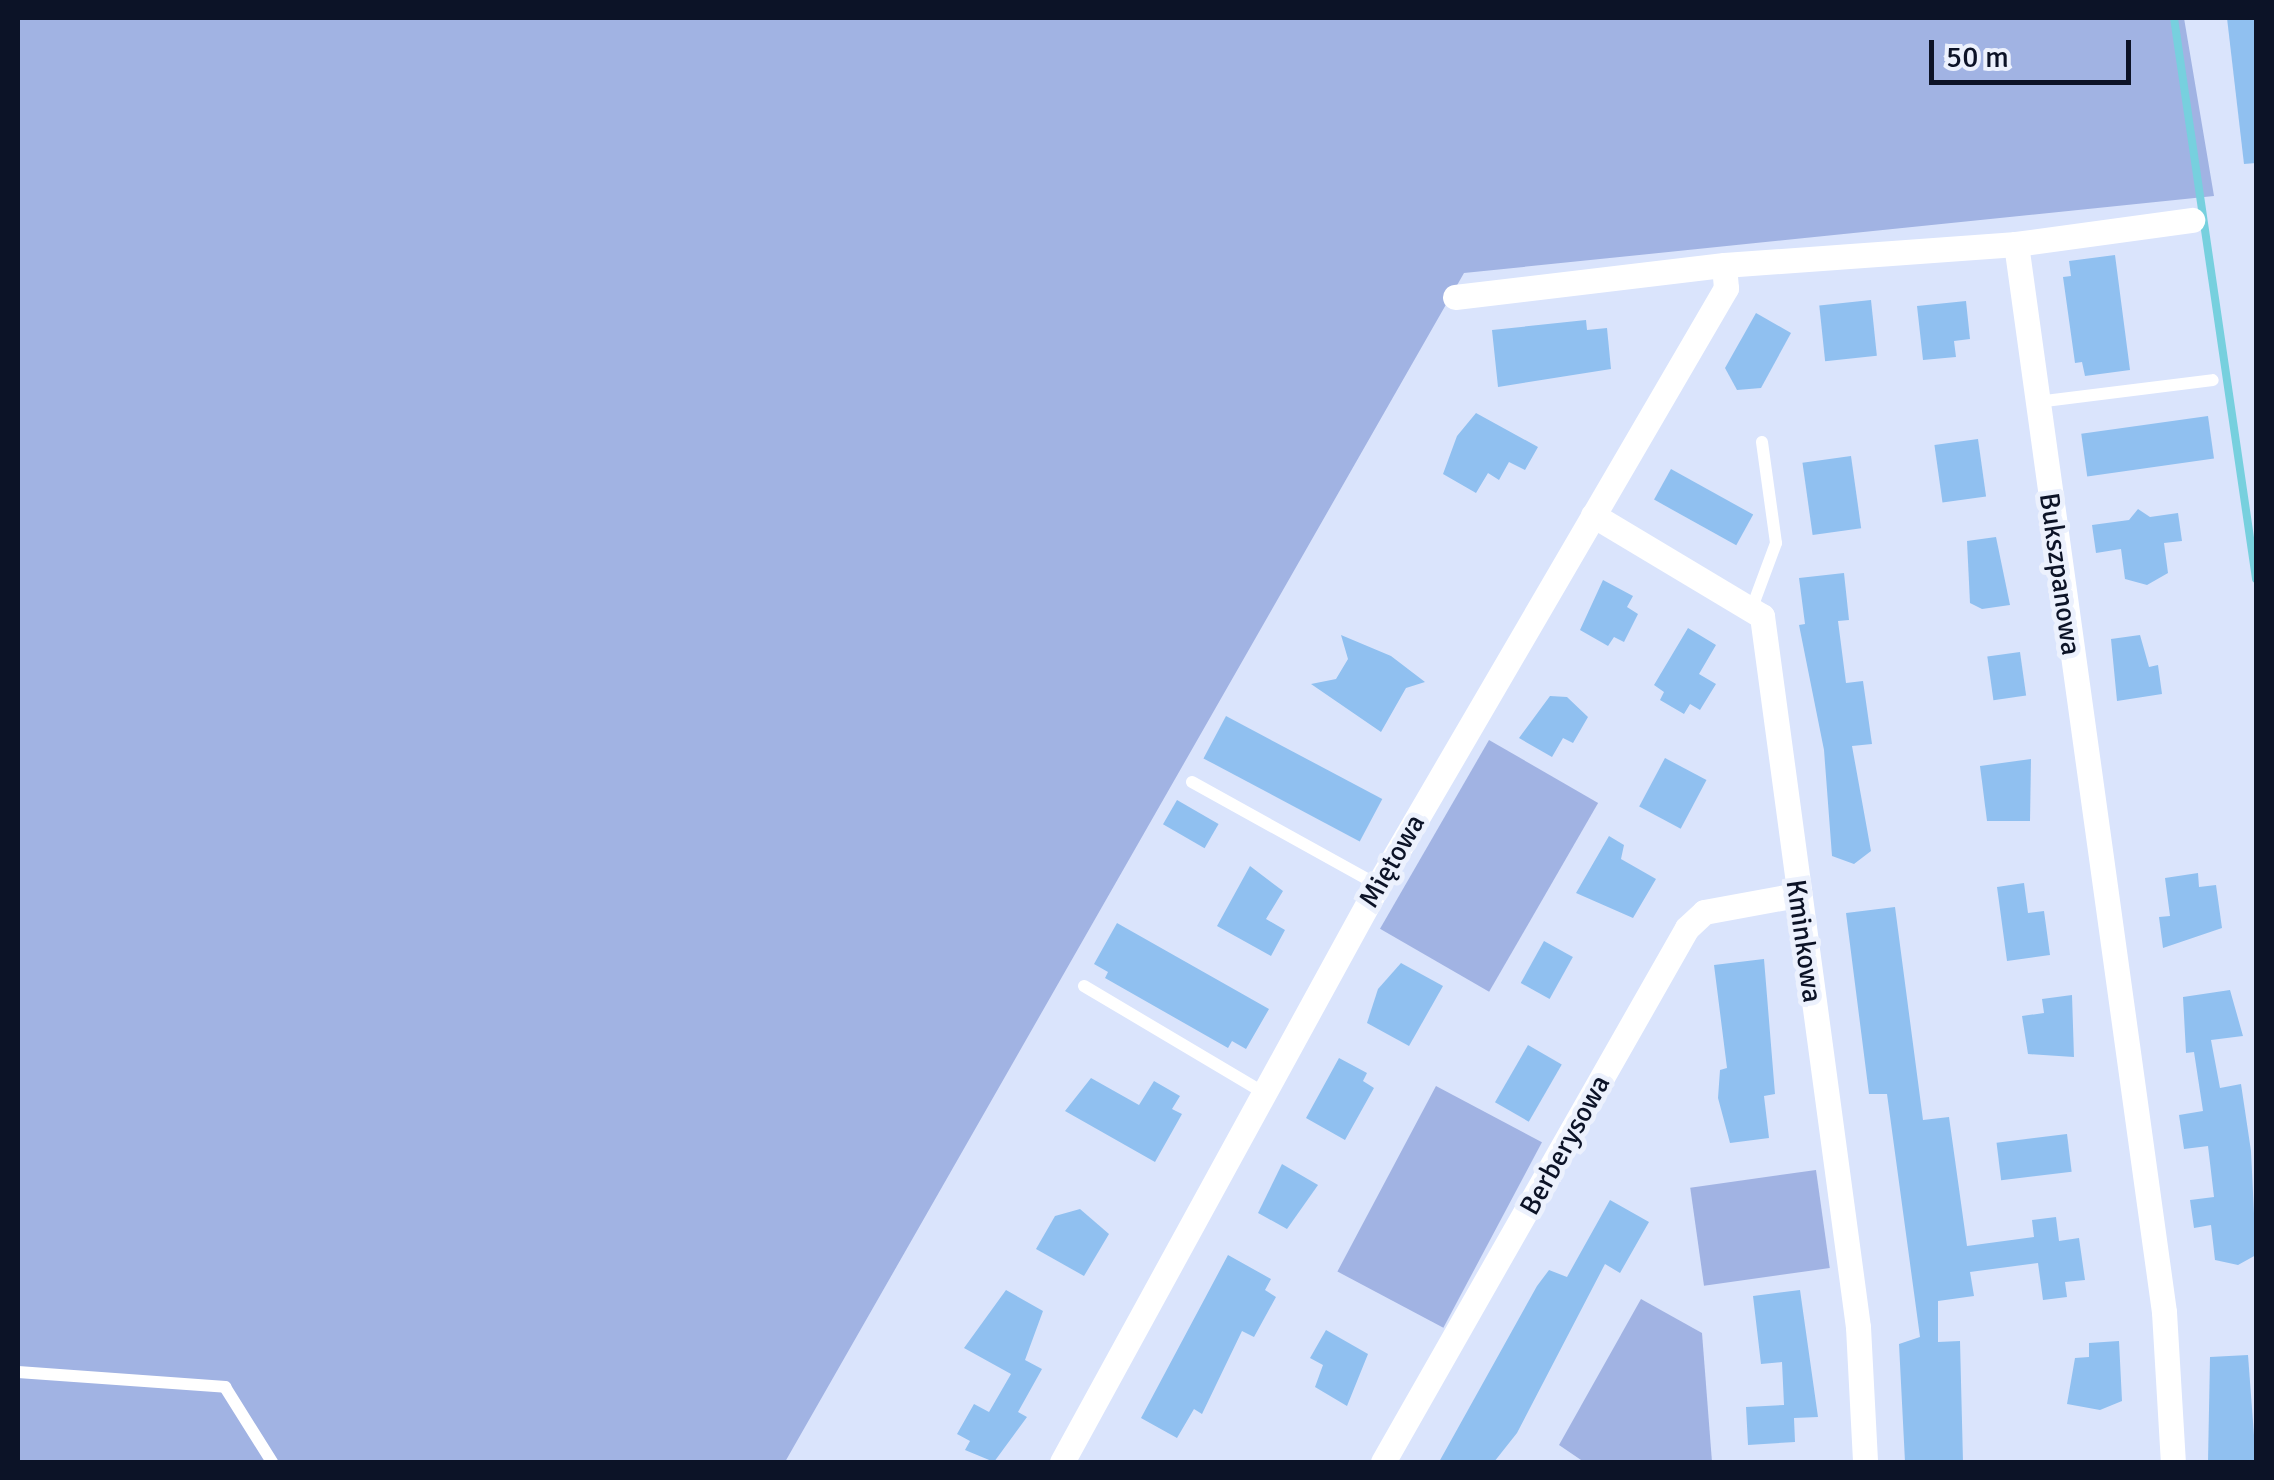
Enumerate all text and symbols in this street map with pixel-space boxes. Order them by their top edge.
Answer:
scale bar [1934,20,2136,82]
text: 50 m [1946,39,2009,76]
street label: Bukszpanowa [2032,491,2088,657]
street label: Miętowa [1352,808,1432,914]
street label: Kminkowa [1779,877,1829,1005]
street label: Berberysowa [1513,1069,1617,1221]

